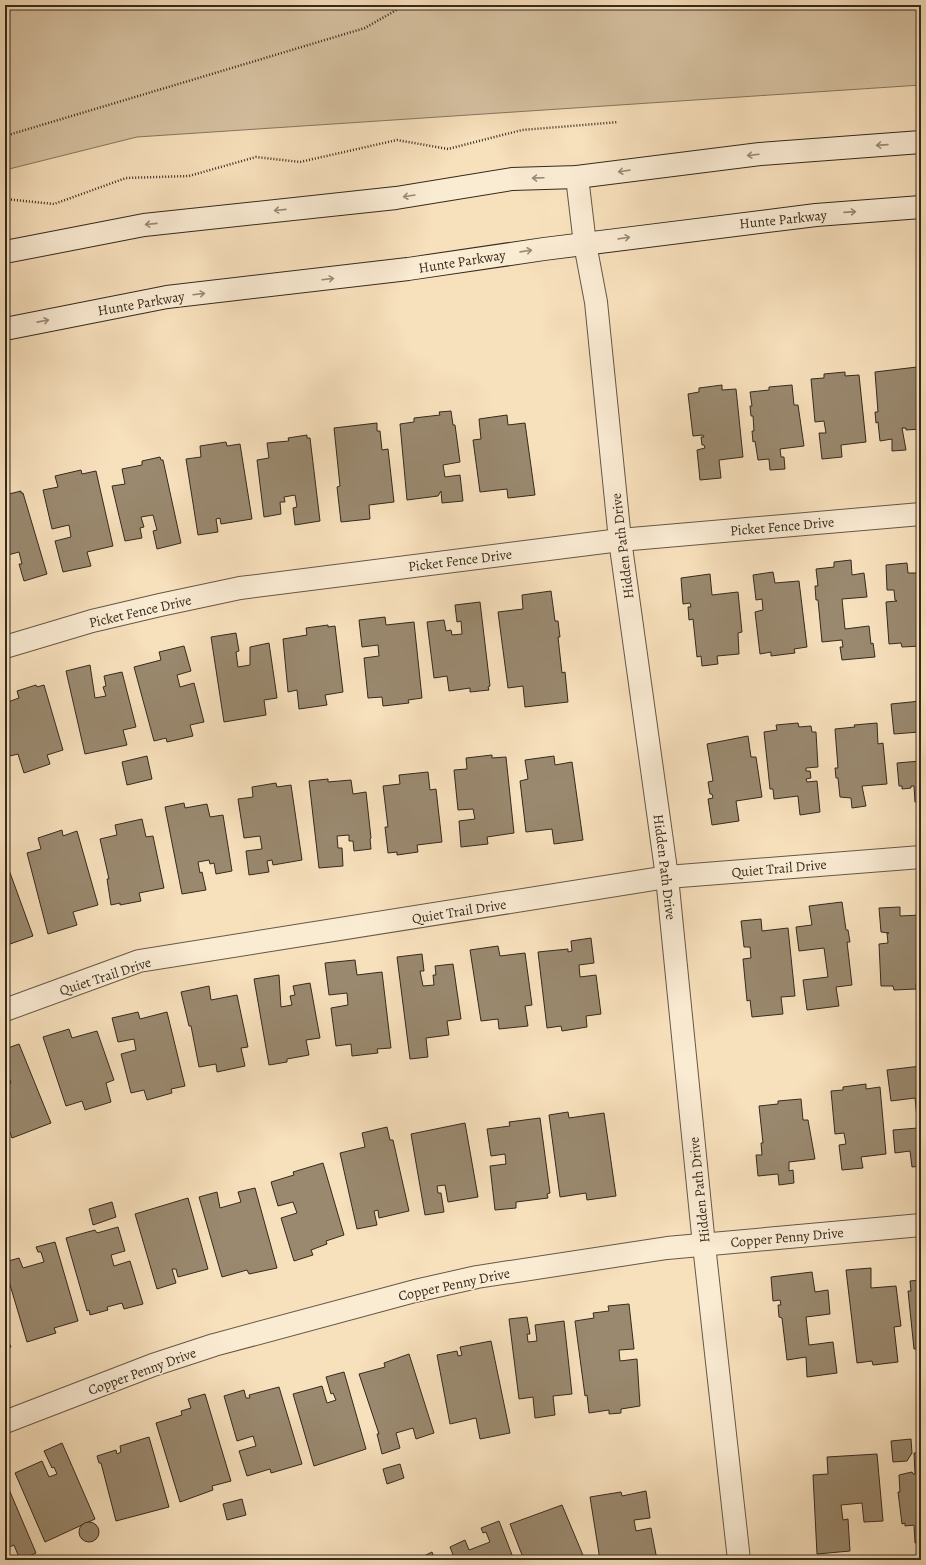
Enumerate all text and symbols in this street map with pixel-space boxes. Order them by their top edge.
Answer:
one-way arrow [876,141,889,149]
one-way arrow [746,151,759,159]
one-way arrow [617,167,630,175]
one-way arrow [532,174,545,182]
one-way arrow [403,192,416,200]
street label: Hunte Parkway [738,205,828,234]
one-way arrow [274,207,287,214]
one-way arrow [843,209,856,216]
one-way arrow [145,220,158,228]
one-way arrow [617,234,630,242]
street label: Hunte Parkway [417,245,508,278]
one-way arrow [519,247,532,255]
one-way arrow [321,275,334,282]
street label: Hunte Parkway [96,286,187,320]
one-way arrow [192,290,205,297]
one-way arrow [36,317,49,325]
street label: Hidden Path Drive [607,492,638,600]
street label: Picket Fence Drive [729,512,835,541]
street label: Picket Fence Drive [407,545,513,576]
street label: Picket Fence Drive [87,590,193,632]
street label: Hidden Path Drive [649,813,680,921]
street label: Quiet Trail Drive [731,855,827,882]
street label: Quiet Trail Drive [410,895,508,928]
street label: Quiet Trail Drive [57,953,153,1000]
street label: Hidden Path Drive [684,1136,715,1244]
street label: Copper Penny Drive [730,1223,844,1252]
street label: Copper Penny Drive [397,1263,512,1306]
street label: Copper Penny Drive [86,1343,199,1400]

